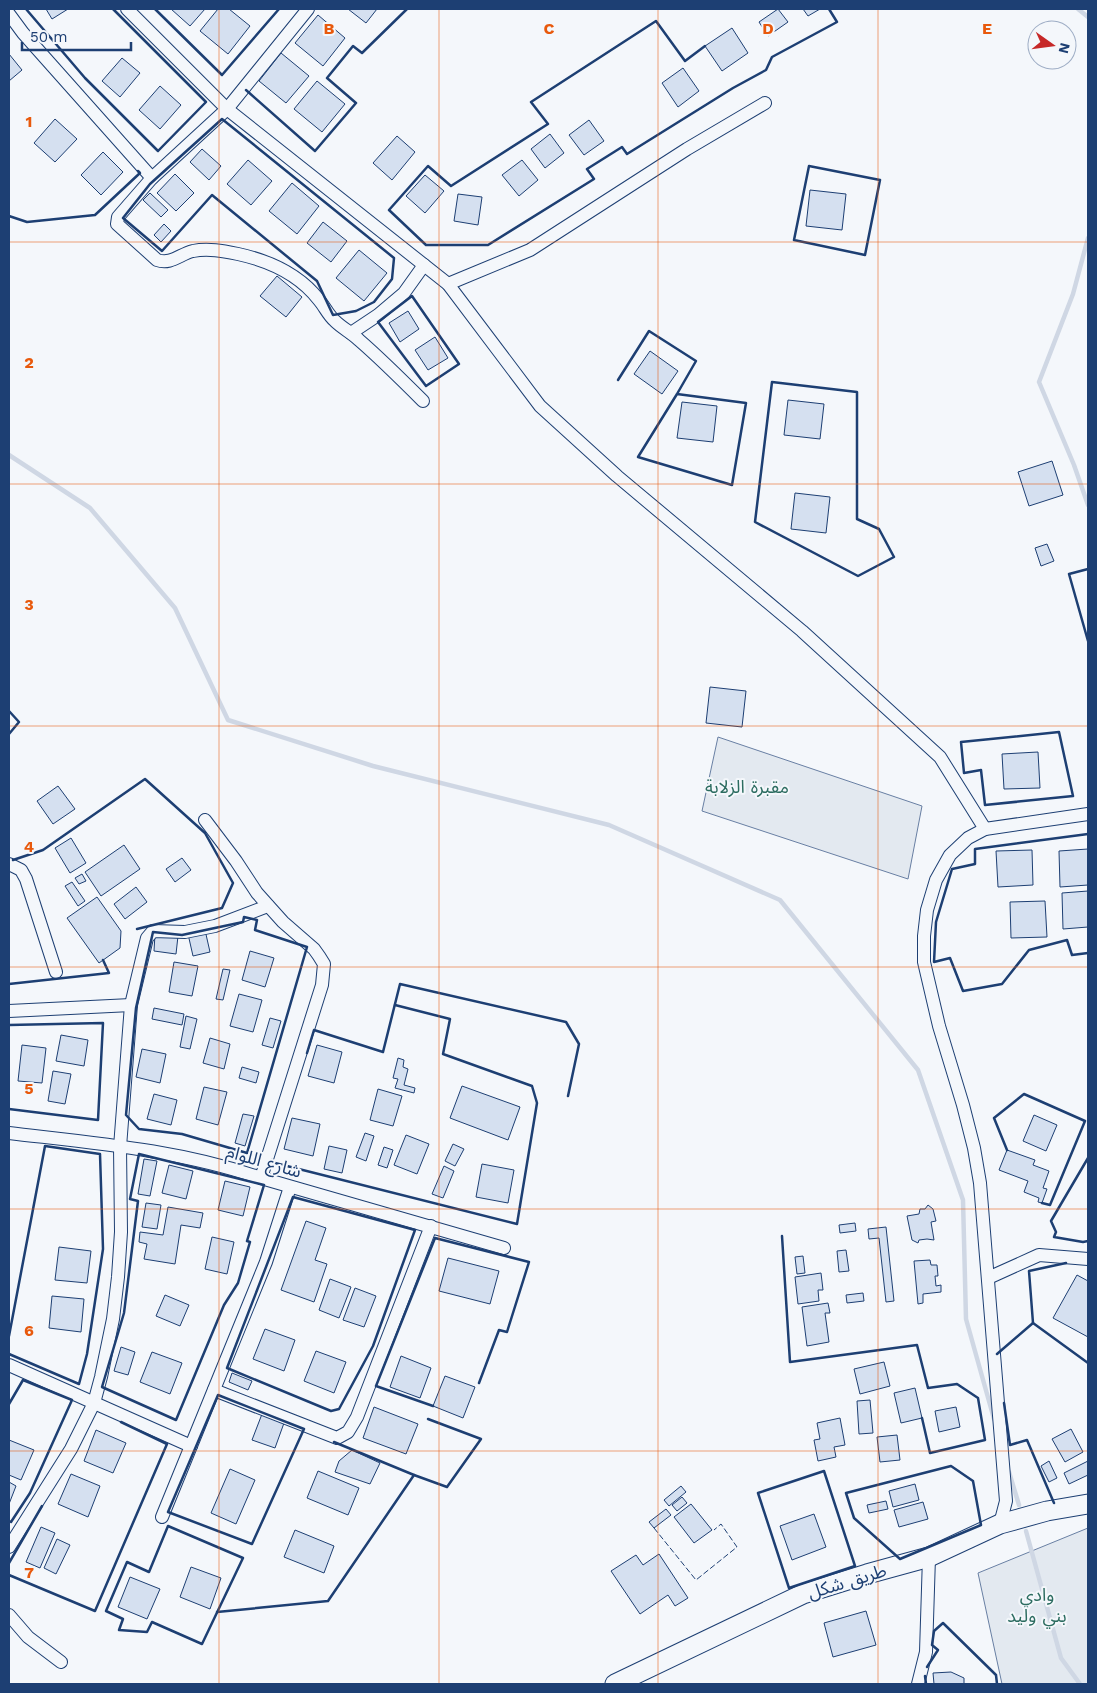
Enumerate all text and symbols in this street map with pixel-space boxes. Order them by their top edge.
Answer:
text: B [324,19,335,38]
text: C [544,19,555,38]
text: D [762,19,774,38]
text: E [982,19,992,38]
scale bar [22,20,131,52]
north arrow [1027,20,1077,70]
text: 50 m [30,28,67,46]
text: N [1056,41,1074,55]
text: 1 [26,112,32,131]
text: 2 [24,353,34,372]
text: 3 [24,595,34,614]
park label: مقبرة الزلابة [705,776,789,798]
text: 4 [24,837,34,856]
text: 5 [24,1079,34,1098]
street label: شارع اللوام [223,1140,304,1186]
text: 6 [24,1321,34,1340]
street label: طريق شكل [805,1559,889,1604]
text: 7 [24,1563,34,1582]
park label: وادي بني وليد [1007,1584,1067,1629]

